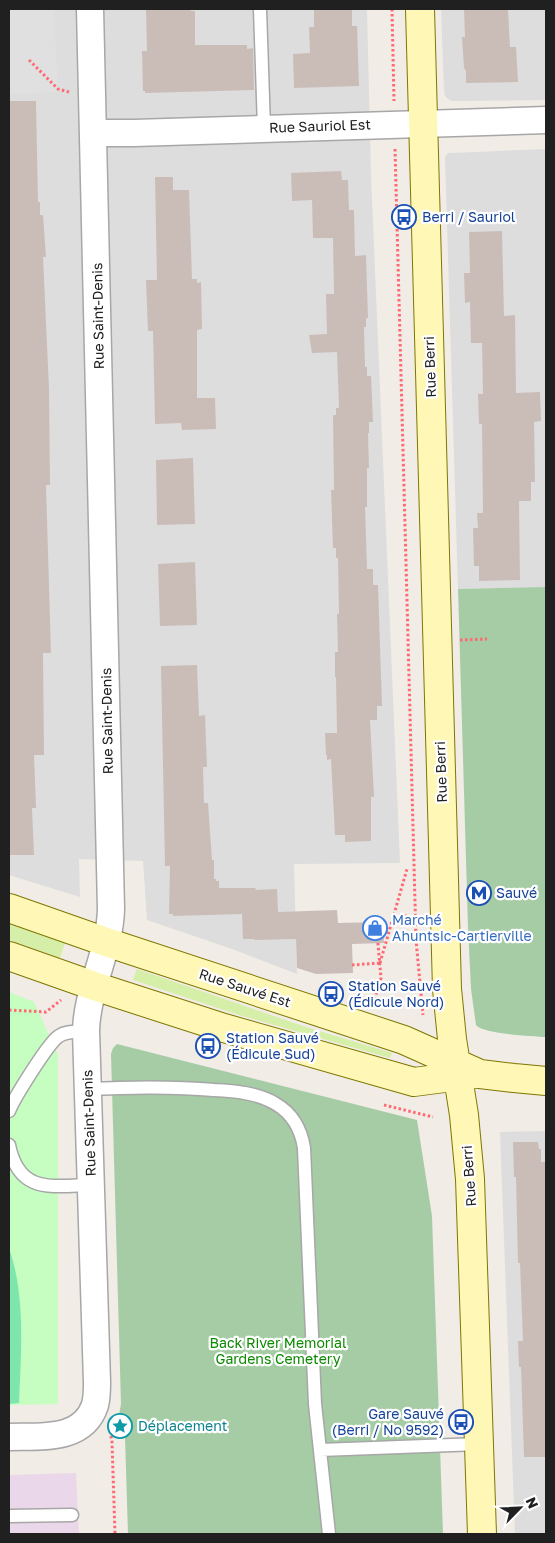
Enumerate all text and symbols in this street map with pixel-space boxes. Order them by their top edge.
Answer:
street label: Rue Sauriol Est [269,115,371,136]
bus stop icon: Berri / Sauriol [391,204,417,230]
place label: Berri / Sauriol [422,208,515,225]
street label: Rue Saint-Denis [88,262,107,370]
street label: Rue Berri [420,336,439,398]
street label: Rue Saint-Denis [97,667,116,775]
street label: Rue Berri [431,741,450,803]
metro station icon: Sauvé [466,880,492,906]
place label: Sauvé [496,884,537,901]
place label: Marché Ahuntsic-Cartierville [392,911,532,944]
shop icon: Marché Ahuntsic-Cartierville [362,915,388,941]
street label: Rue Sauvé Est [197,965,293,1010]
place label: Station Sauvé (Édicule Nord) [348,977,444,1010]
bus stop icon: Station Sauvé (Édicule Nord) [318,981,344,1007]
place label: Station Sauvé (Édicule Sud) [226,1029,319,1062]
bus stop icon: Station Sauvé (Édicule Sud) [195,1033,221,1059]
street label: Rue Saint-Denis [78,1069,99,1177]
street label: Rue Berri [458,1145,479,1207]
park label: Back River Memorial Gardens Cemetery [210,1334,346,1367]
place label: Gare Sauvé (Berri / No 9592) [332,1405,444,1438]
bus stop icon: Gare Sauvé (Berri / No 9592) [448,1409,474,1435]
place icon: Déplacement [107,1413,133,1439]
place label: Déplacement [138,1417,227,1434]
north arrow [495,1483,545,1533]
text: N [522,1494,542,1511]

